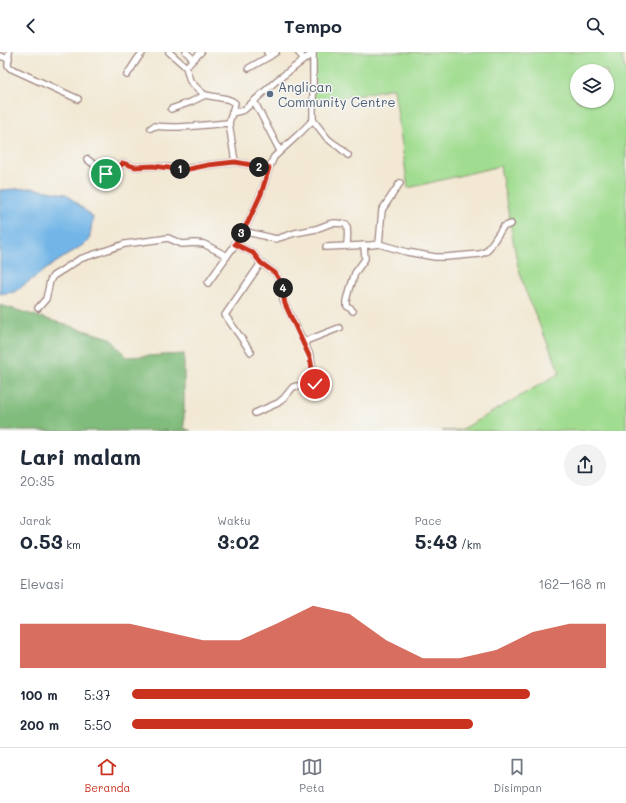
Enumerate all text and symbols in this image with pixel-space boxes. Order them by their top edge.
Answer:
text: Tempo [284,14,342,38]
icon: back [20,15,42,37]
icon: search [584,15,606,37]
map controls [570,64,614,108]
button: layers [570,64,614,108]
place label: Anglican Community Centre [278,78,396,110]
marker: Anglican Community Centre [265,89,275,99]
pin [89,157,123,191]
pin: 2 [249,157,269,177]
pin: 1 [170,159,190,179]
text: 2 [256,159,262,174]
text: 1 [178,161,182,176]
icon: arrive [95,163,117,185]
pin: 3 [231,223,251,243]
text: 3 [238,225,244,240]
pin: 4 [273,278,293,298]
text: 4 [280,280,286,295]
pin [298,367,332,401]
icon: check [304,373,326,395]
text: Lari malam [20,442,141,471]
button: share [564,444,606,486]
text: 20:35 [20,472,55,489]
text: Jarak [20,513,51,528]
text: Waktu [217,513,251,528]
text: Pace [415,513,442,528]
text: 0.53 [20,528,63,554]
text: 3:02 [217,528,260,554]
text: 5:43 [415,528,457,554]
text: km [63,537,81,552]
text: /km [457,537,481,552]
text: Elevasi [20,575,64,592]
text: 162–168 m [538,575,606,592]
text: 100 m [20,686,57,703]
text: 5:37 [84,686,110,703]
text: 200 m [20,716,59,733]
text: 5:50 [84,716,111,733]
tab: Beranda [84,756,130,795]
tab: Peta [299,756,325,795]
tab: Disimpan [493,756,542,795]

